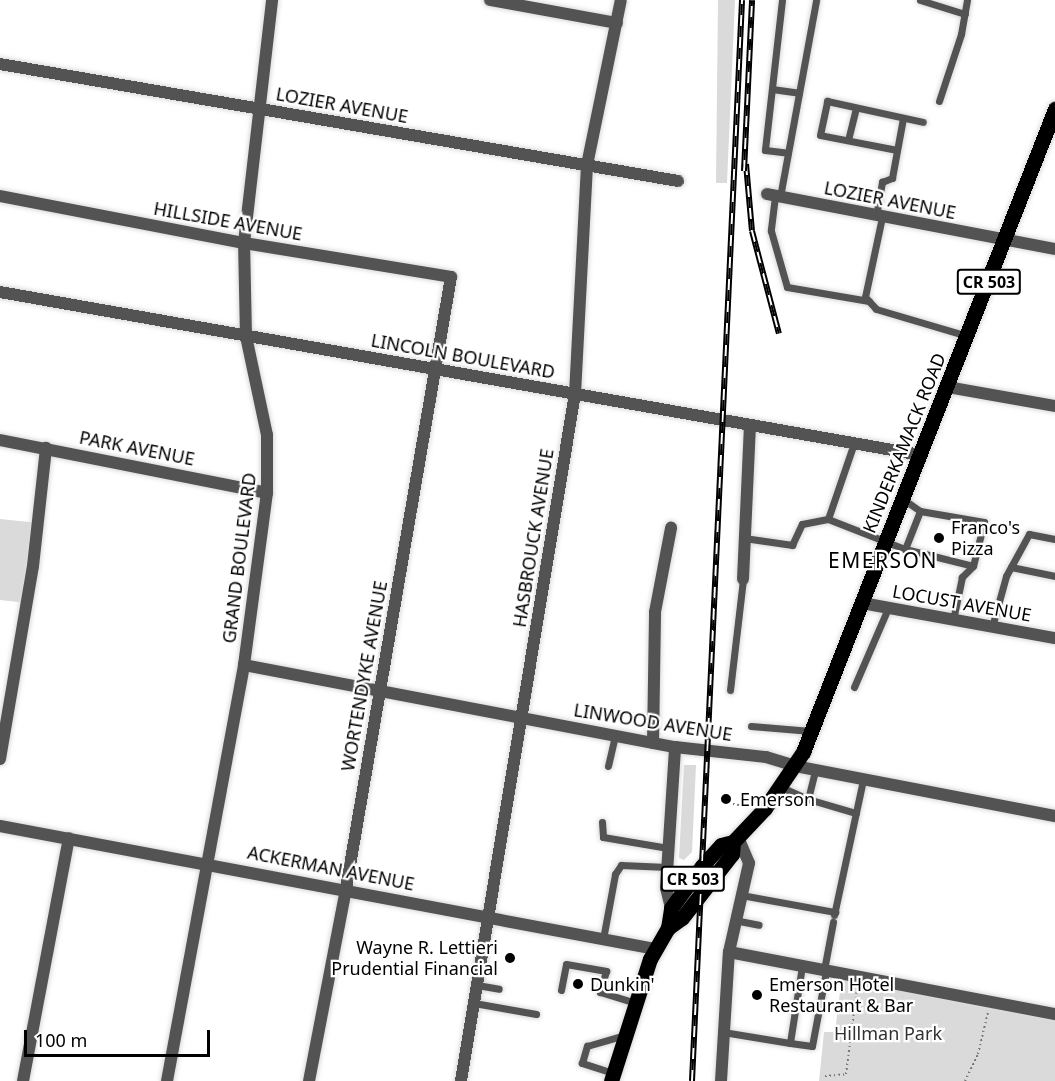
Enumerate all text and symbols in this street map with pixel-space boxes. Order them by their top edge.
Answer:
street label: LOZIER AVENUE [274,83,410,127]
street label: LOZIER AVENUE [822,177,958,223]
street label: HILLSIDE AVENUE [152,197,304,245]
road number: CR 503 [956,269,1022,295]
street label: LINCOLN BOULEVARD [369,329,557,383]
street label: KINDERKAMACK ROAD [858,350,950,536]
street label: PARK AVENUE [78,426,196,470]
street label: HASBROUCK AVENUE [508,447,558,629]
street label: GRAND BOULEVARD [218,472,260,644]
place label: Franco's Pizza [951,517,1020,560]
marker: Franco's Pizza [932,531,946,545]
district label: EMERSON [828,547,938,573]
street label: WORTENDYKE AVENUE [337,579,391,773]
street label: LOCUST AVENUE [891,580,1033,626]
street label: LINWOOD AVENUE [572,699,734,745]
place label: Emerson [740,788,815,810]
marker: Emerson [717,790,735,808]
street label: ACKERMAN AVENUE [246,841,416,895]
road number: CR 503 [660,866,726,892]
place label: Wayne R. Lettieri Prudential Financial [331,937,498,980]
marker: Wayne R. Lettieri Prudential Financial [503,951,517,965]
place label: Dunkin' [590,973,655,995]
place label: Emerson Hotel Restaurant & Bar [769,974,913,1016]
marker: Dunkin' [571,977,585,991]
marker: Emerson Hotel Restaurant & Bar [750,988,764,1002]
scale bar [27,1018,213,1056]
park label: Hillman Park [834,1022,942,1044]
text: 100 m [35,1028,87,1052]

